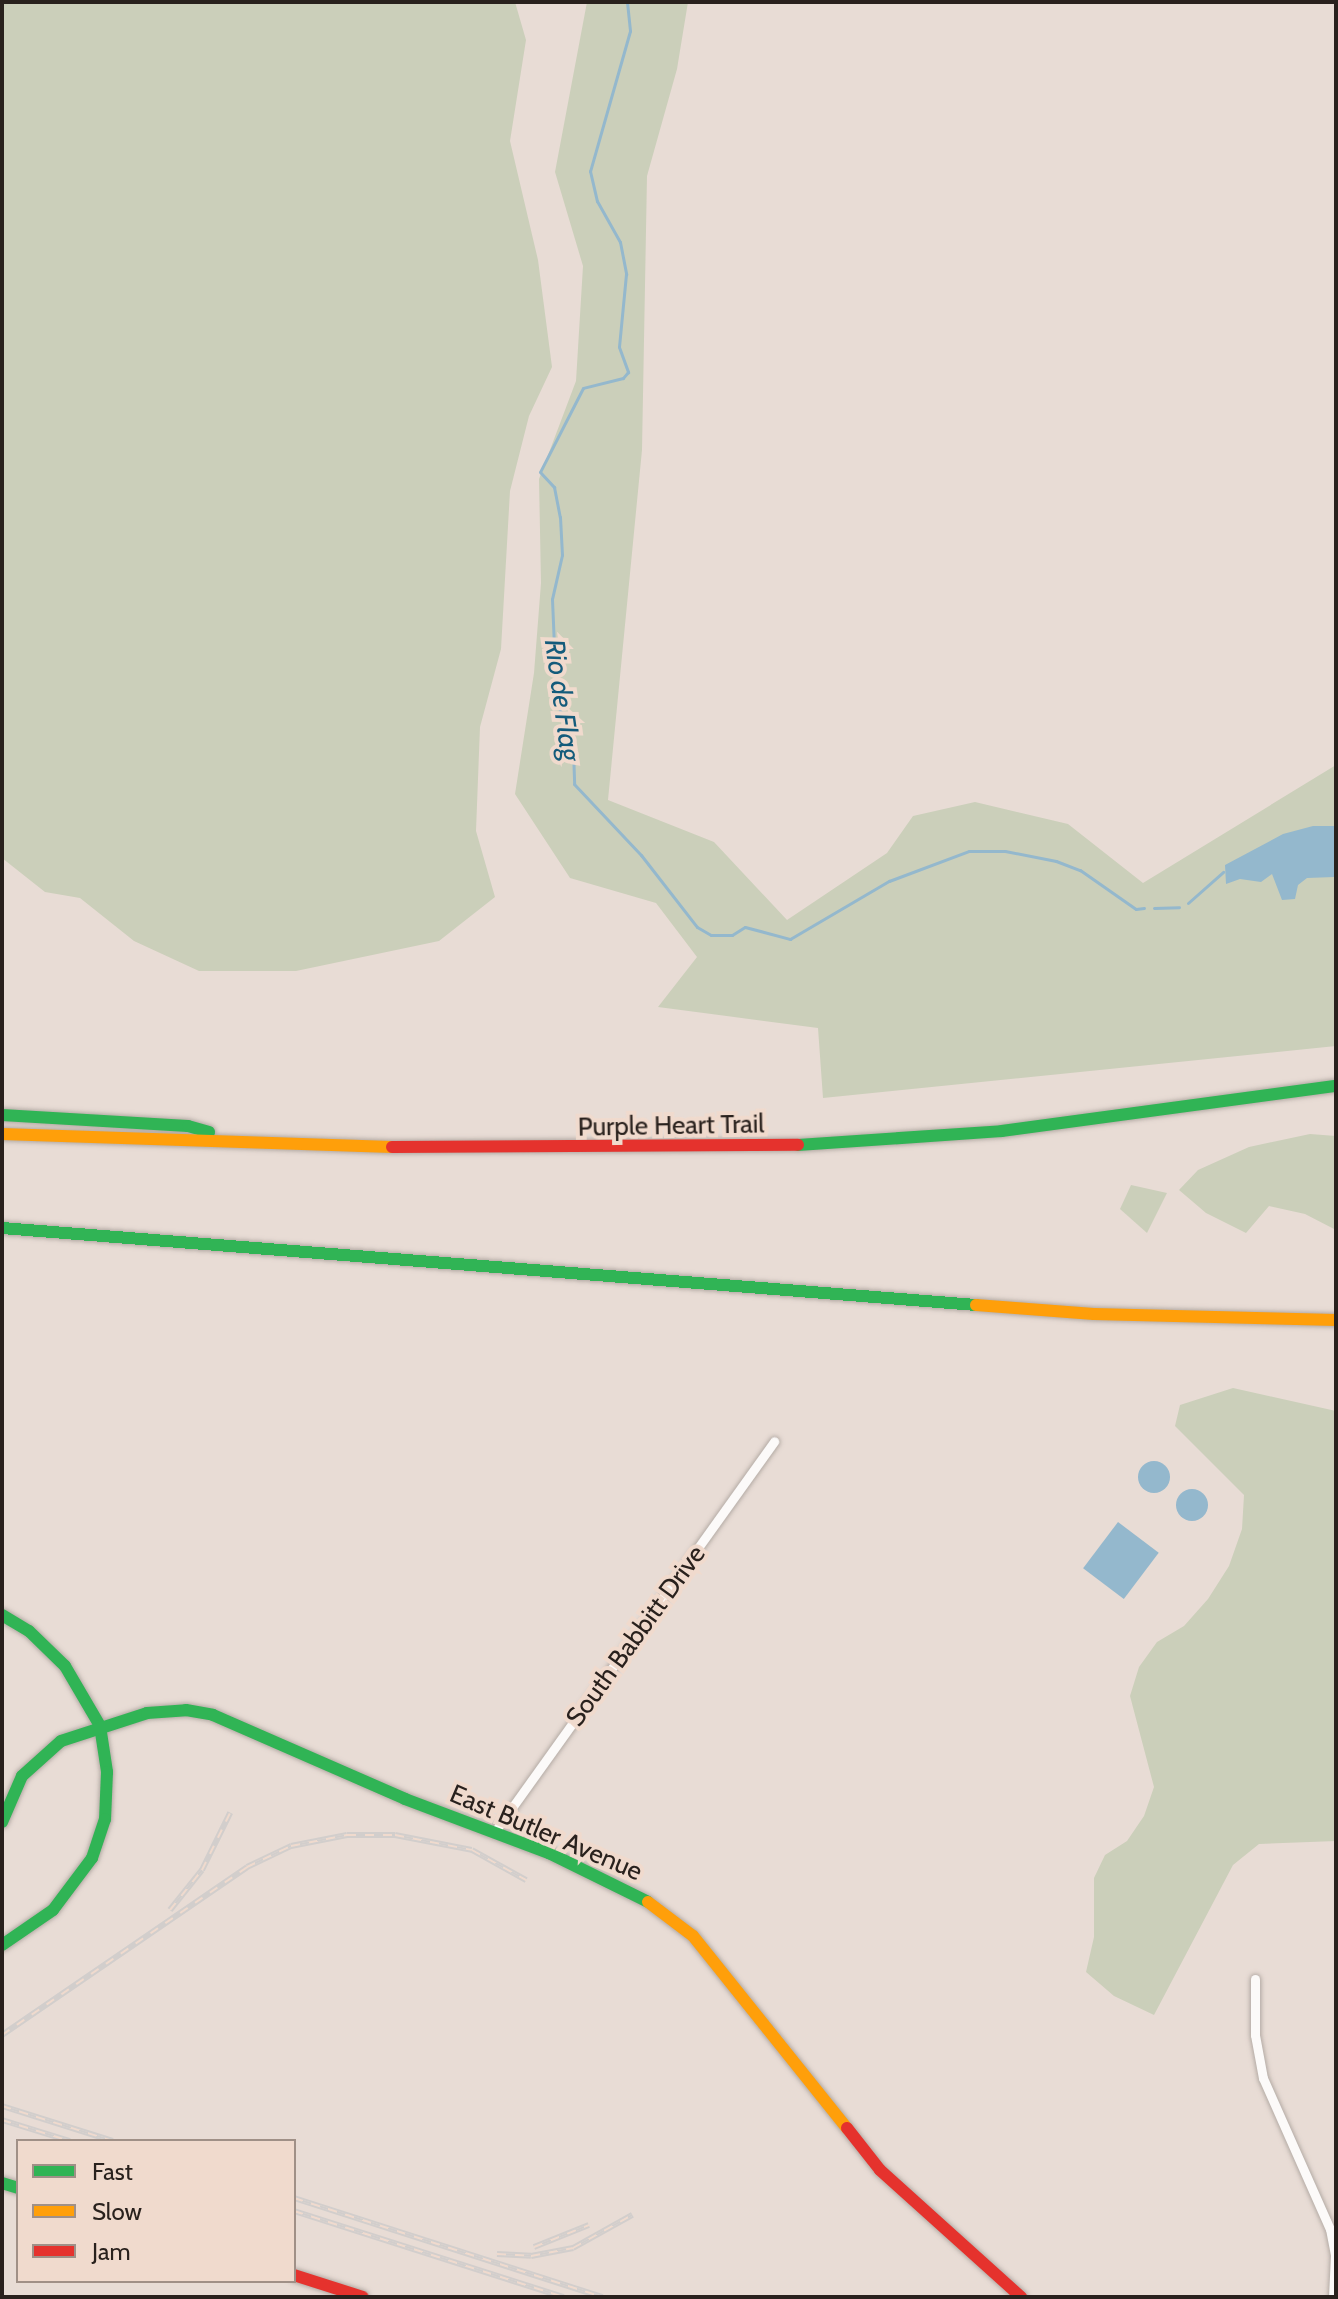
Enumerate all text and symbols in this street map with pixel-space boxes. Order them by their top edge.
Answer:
water label: Rio de Flag [538,637,588,763]
street label: Purple Heart Trail [577,1109,765,1143]
street label: South Babbitt Drive [560,1540,712,1732]
street label: East Butler Avenue [445,1778,647,1888]
legend [16,2139,296,2283]
text: Fast [92,2157,133,2186]
text: Slow [92,2197,142,2226]
text: Jam [92,2237,130,2266]

